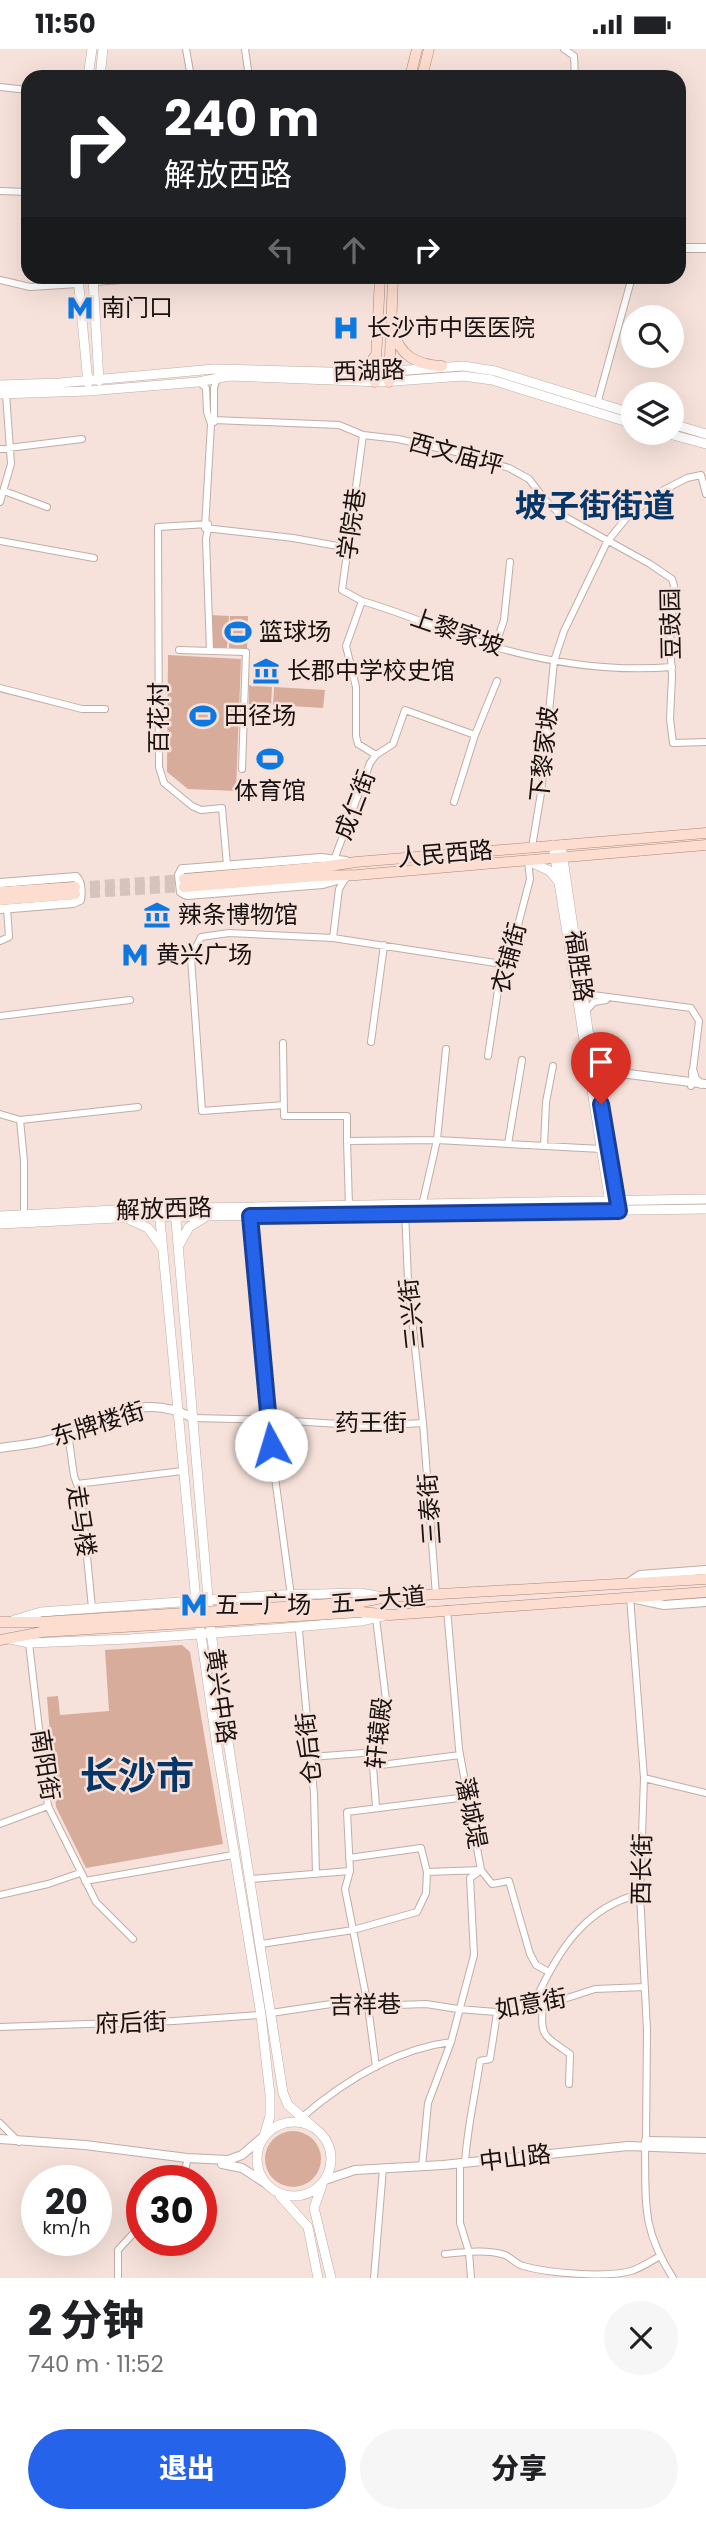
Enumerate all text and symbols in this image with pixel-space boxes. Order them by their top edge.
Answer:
text: 11:50 [35,6,96,42]
text: 240 m [164,85,319,153]
icon: right [49,98,140,189]
text: 解放西路 [164,152,292,197]
icon: left [262,231,300,269]
icon: ahead [335,231,373,269]
icon: right [408,231,446,269]
place label: 南门口 [101,291,173,324]
metro station icon: 南门口 [65,293,95,323]
map controls [621,305,684,445]
button: search [621,305,684,368]
place label: 长沙市中医医院 [367,311,535,344]
hospital icon: 长沙市中医医院 [331,313,361,343]
street label: 西湖路 [332,353,406,388]
button: layers [621,382,684,445]
street label: 西文庙坪 [405,425,507,482]
district label: 坡子街街道 [515,483,675,528]
street label: 学院巷 [330,486,373,562]
street label: 豆豉园 [653,588,688,660]
street label: 上黎家坡 [406,600,508,663]
place label: 篮球场 [259,615,331,648]
sports icon: 篮球场 [223,617,253,647]
place label: 长郡中学校史馆 [287,654,455,687]
museum icon: 长郡中学校史馆 [251,656,281,686]
street label: 百花村 [142,682,175,754]
place label: 田径场 [224,699,296,732]
sports icon: 田径场 [188,701,218,731]
street label: 下黎家坡 [522,704,565,803]
sports icon: 体育馆 [255,744,285,774]
street label: 成仁街 [326,765,383,844]
place label: 体育馆 [234,774,306,807]
street label: 人民西路 [396,833,494,874]
place label: 辣条博物馆 [178,898,298,931]
museum icon: 辣条博物馆 [142,900,172,930]
street label: 衣铺街 [483,919,534,997]
street label: 福胜路 [558,928,601,1004]
place label: 黄兴广场 [156,938,252,971]
metro station icon: 黄兴广场 [120,940,150,970]
pin [571,1032,631,1104]
icon: arrive [582,1043,620,1081]
street label: 解放西路 [115,1190,213,1227]
street label: 三兴街 [391,1277,432,1352]
street label: 东牌楼街 [47,1394,149,1453]
street label: 药王街 [335,1406,407,1439]
position arrow [234,1408,308,1482]
street label: 三泰街 [411,1472,448,1546]
street label: 走马楼 [60,1483,103,1559]
street label: 五一大道 [329,1579,427,1620]
place label: 五一广场 [215,1588,311,1621]
metro station icon: 五一广场 [179,1590,209,1620]
street label: 黄兴中路 [197,1646,244,1746]
street label: 轩辕殿 [358,1695,399,1770]
street label: 仓后街 [288,1711,329,1786]
street label: 南阳街 [24,1727,67,1803]
district label: 长沙市 [80,1749,194,1802]
street label: 藩城堤 [448,1774,495,1851]
street label: 西长街 [624,1833,659,1905]
street label: 如意街 [493,1981,569,2026]
street label: 吉祥巷 [329,1987,401,2022]
street label: 府后街 [94,2005,168,2040]
street label: 中山路 [477,2137,553,2178]
speed limit sign: 30 [126,2165,217,2256]
text: 20 [45,2177,88,2226]
text: km/h [43,2215,90,2240]
text: 2 分钟 [28,2291,144,2350]
button: close [604,2301,678,2375]
text: 740 m · 11:52 [28,2348,164,2380]
button: 退出 [28,2429,346,2509]
button: 分享 [360,2429,678,2509]

